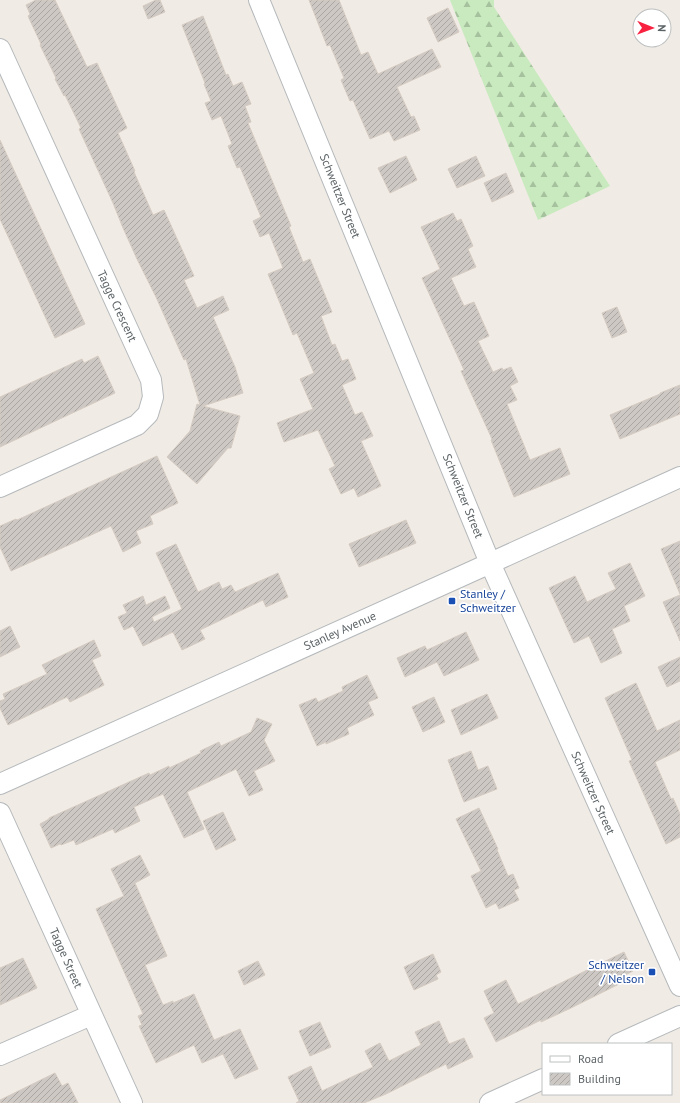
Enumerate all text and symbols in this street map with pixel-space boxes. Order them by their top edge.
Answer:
north arrow [632,8,672,48]
text: N [655,24,669,32]
street label: Schweitzer Street [317,151,364,240]
street label: Tagge Crescent [94,268,141,344]
street label: Schweitzer Street [440,451,487,540]
place label: Stanley / Schweitzer [460,586,516,615]
marker: Stanley / Schweitzer [447,596,457,606]
street label: Stanley Avenue [301,608,378,653]
street label: Schweitzer Street [568,749,619,837]
street label: Tagge Street [47,925,86,990]
place label: Schweitzer / Nelson [588,957,644,986]
marker: Schweitzer / Nelson [647,967,657,977]
legend [542,1043,672,1095]
text: Road [578,1051,603,1066]
text: Building [578,1071,621,1086]

